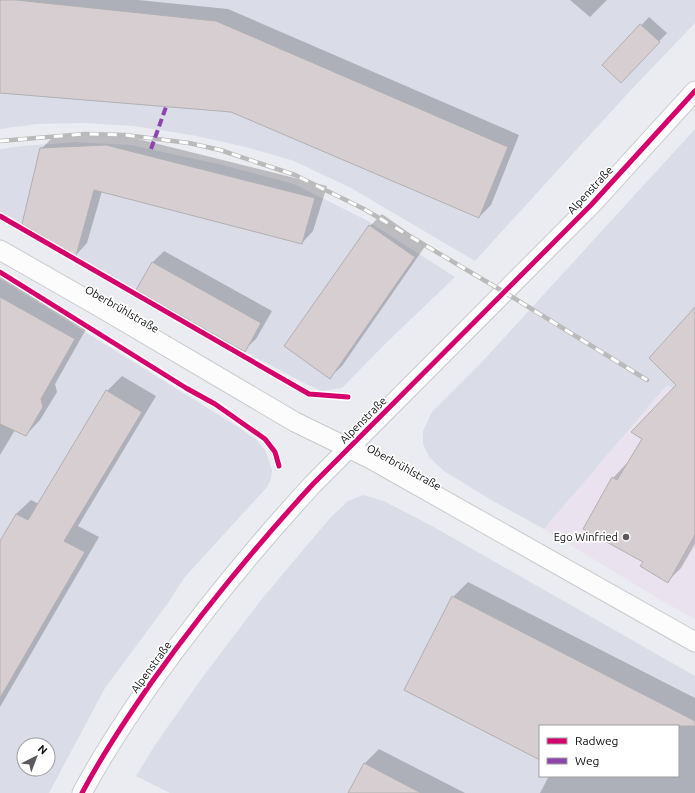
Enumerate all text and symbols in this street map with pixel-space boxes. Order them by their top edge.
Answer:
street label: Alpenstraße [565,164,615,216]
street label: Oberbrühlstraße [83,283,161,335]
street label: Alpenstraße [337,394,389,446]
street label: Oberbrühlstraße [365,442,443,492]
place label: Ego Winfried [554,531,618,543]
marker: Ego Winfried [621,532,631,542]
street label: Alpenstraße [128,639,174,695]
legend [539,725,679,777]
text: Radweg [575,734,618,747]
north arrow [16,737,56,777]
text: N [36,742,50,757]
text: Weg [575,754,599,767]

